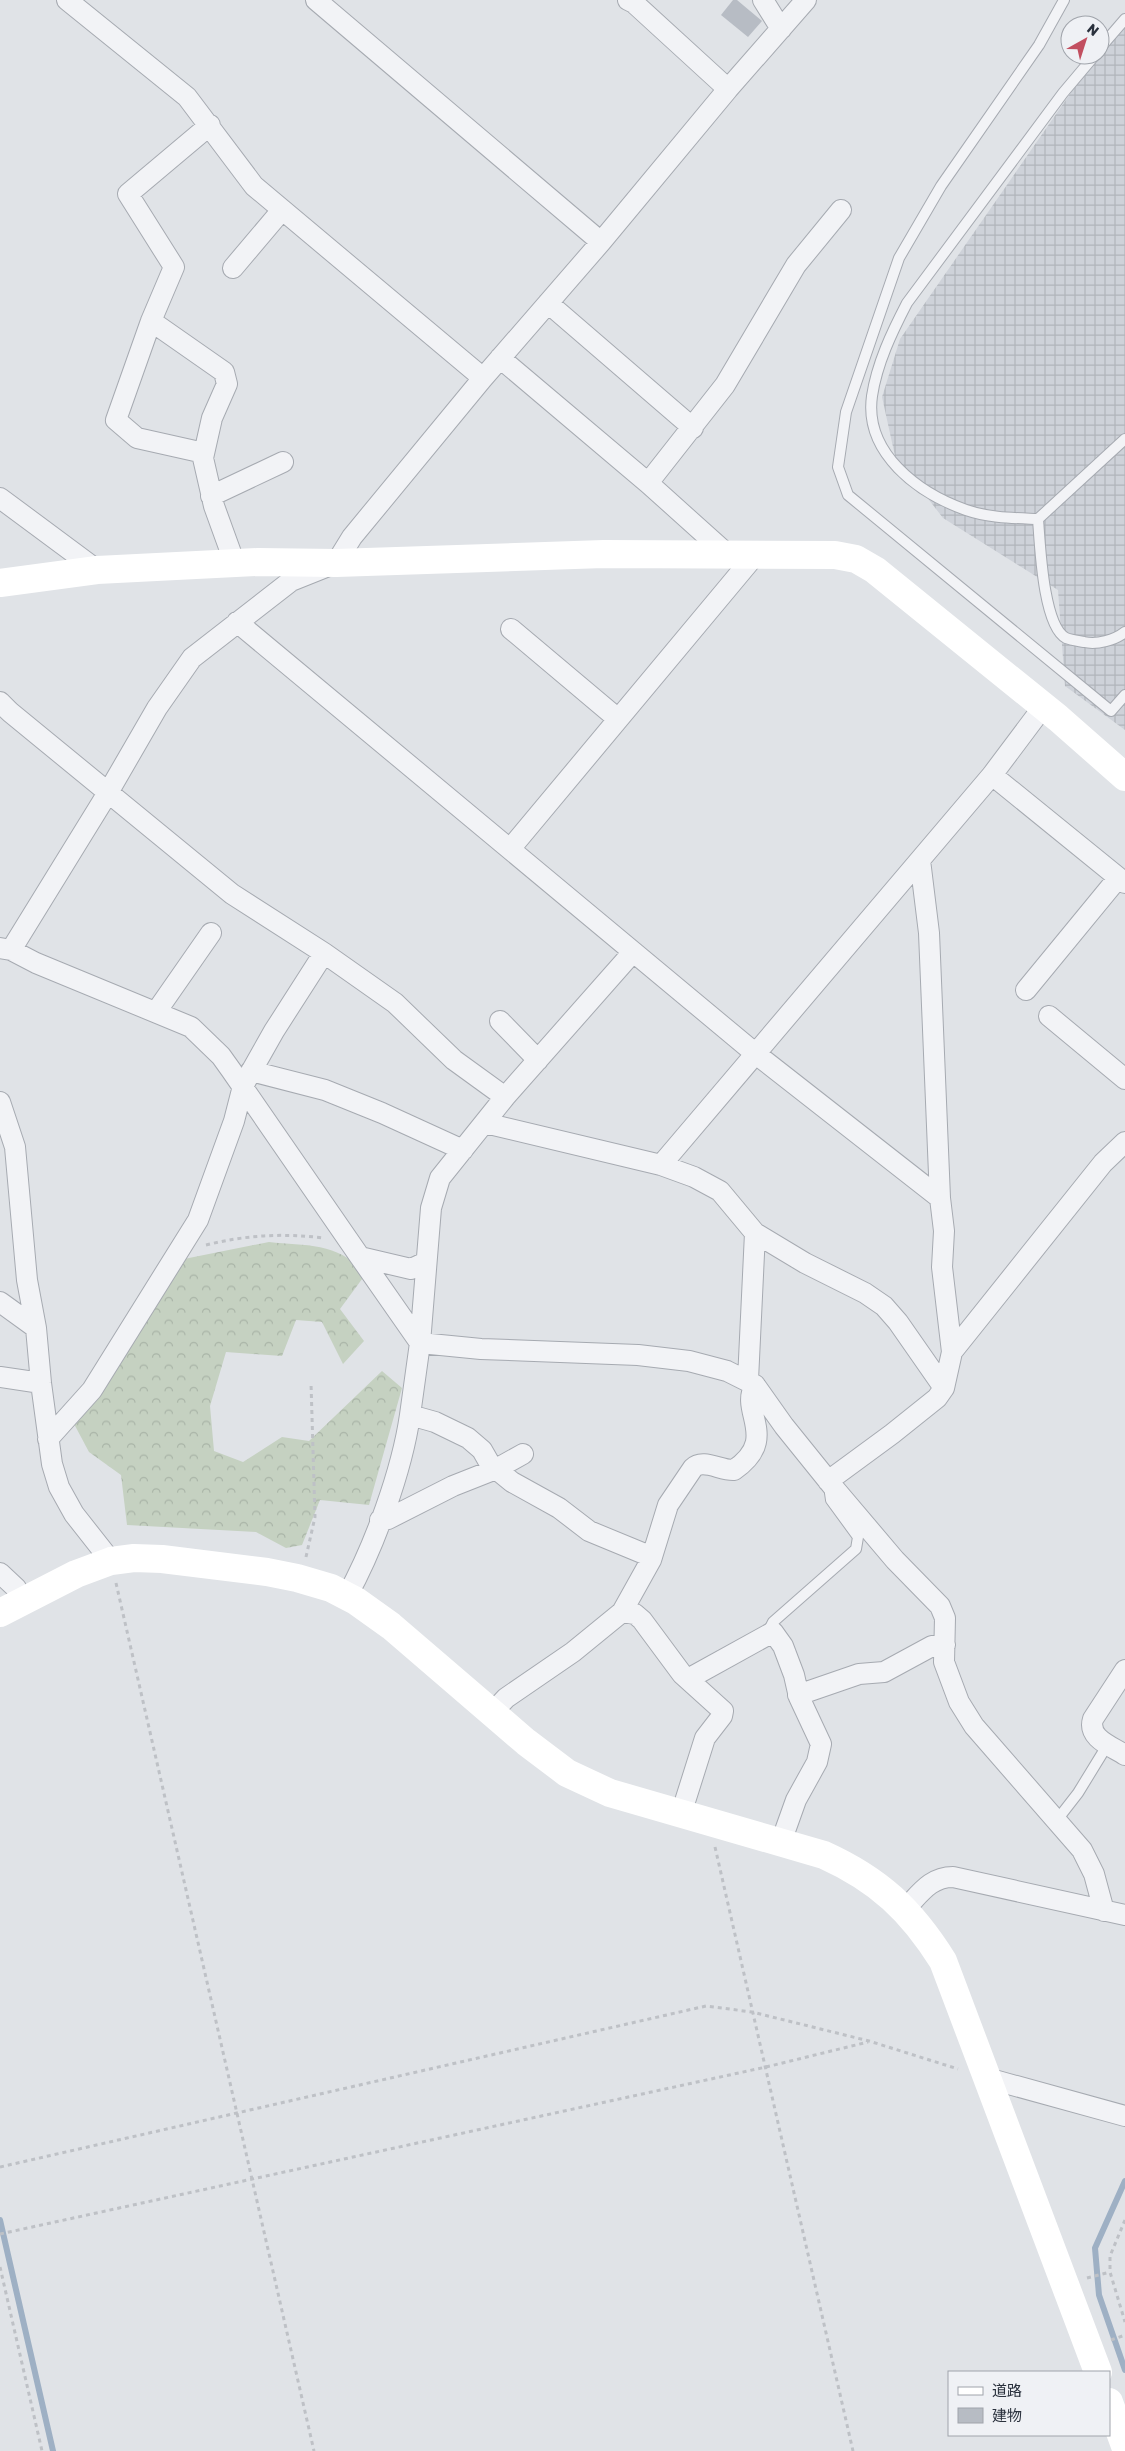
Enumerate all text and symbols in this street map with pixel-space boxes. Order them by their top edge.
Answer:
north arrow [1060,15,1110,65]
text: N [1084,21,1102,40]
legend [948,2371,1110,2436]
text: 道路 [992,2382,1022,2400]
text: 建物 [992,2407,1022,2425]

